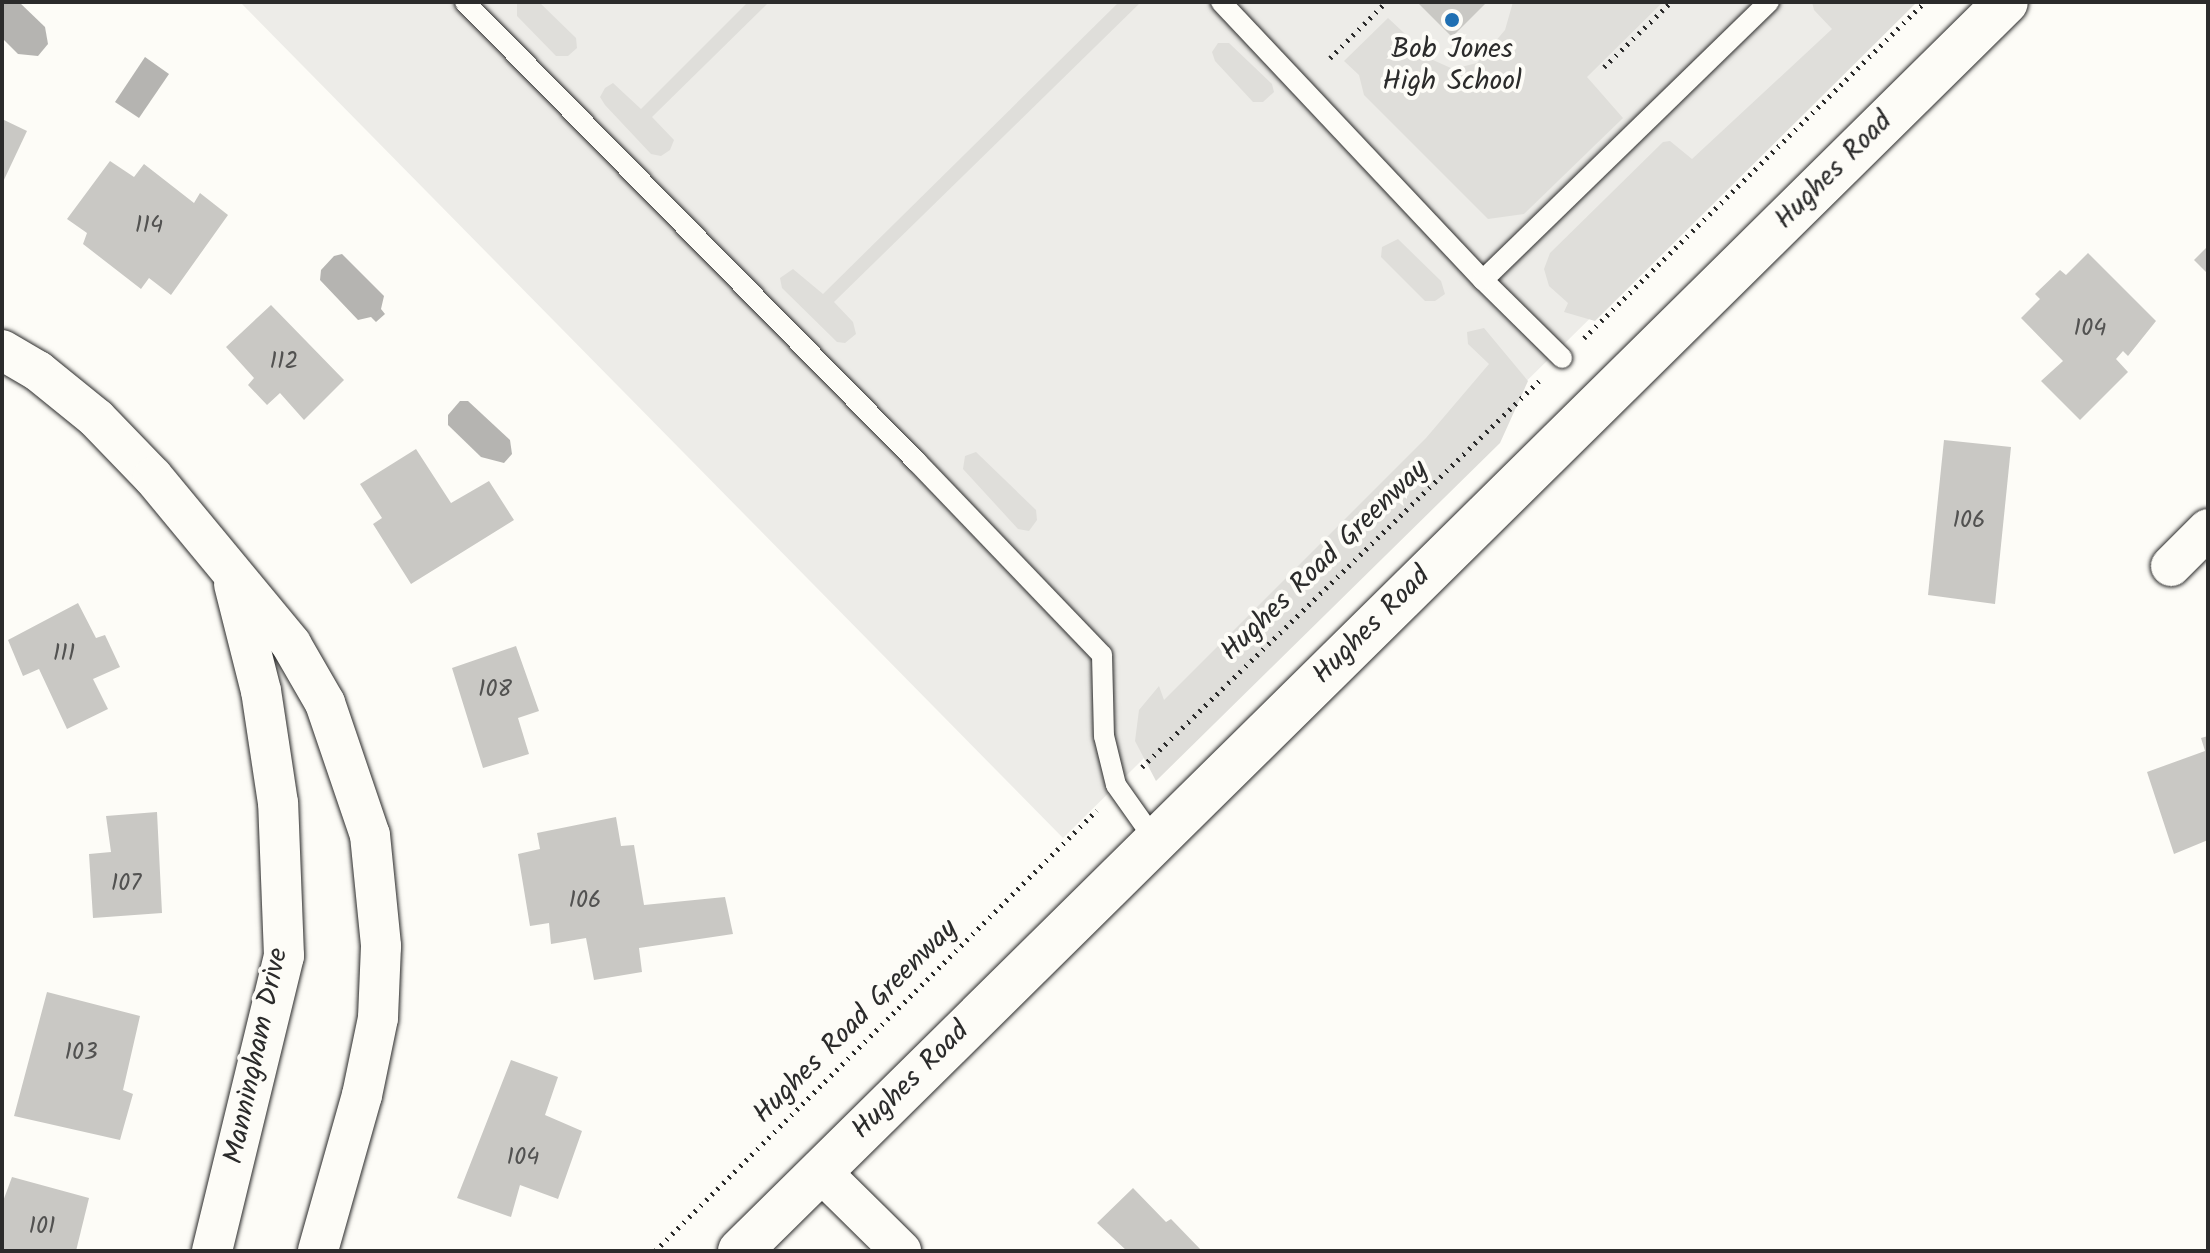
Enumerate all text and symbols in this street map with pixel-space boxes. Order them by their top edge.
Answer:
marker: Bob Jones High School [1443,11,1461,29]
place label: Bob Jones High School [1382,33,1522,99]
street label: Hughes Road [1768,105,1900,237]
house number: 114 [135,212,163,240]
house number: 104 [2074,315,2106,343]
house number: 112 [269,348,299,376]
street label: Hughes Road Greenway [1214,453,1436,669]
house number: 106 [1953,507,1985,535]
street label: Hughes Road [1306,560,1438,692]
house number: 111 [53,640,75,668]
house number: 108 [478,676,512,704]
house number: 107 [111,870,141,898]
house number: 106 [569,887,601,915]
street label: Hughes Road Greenway [747,913,965,1131]
street label: Manningham Drive [218,945,296,1167]
street label: Hughes Road [845,1015,977,1147]
house number: 103 [64,1039,98,1067]
house number: 104 [507,1144,539,1172]
house number: 101 [28,1213,56,1241]

